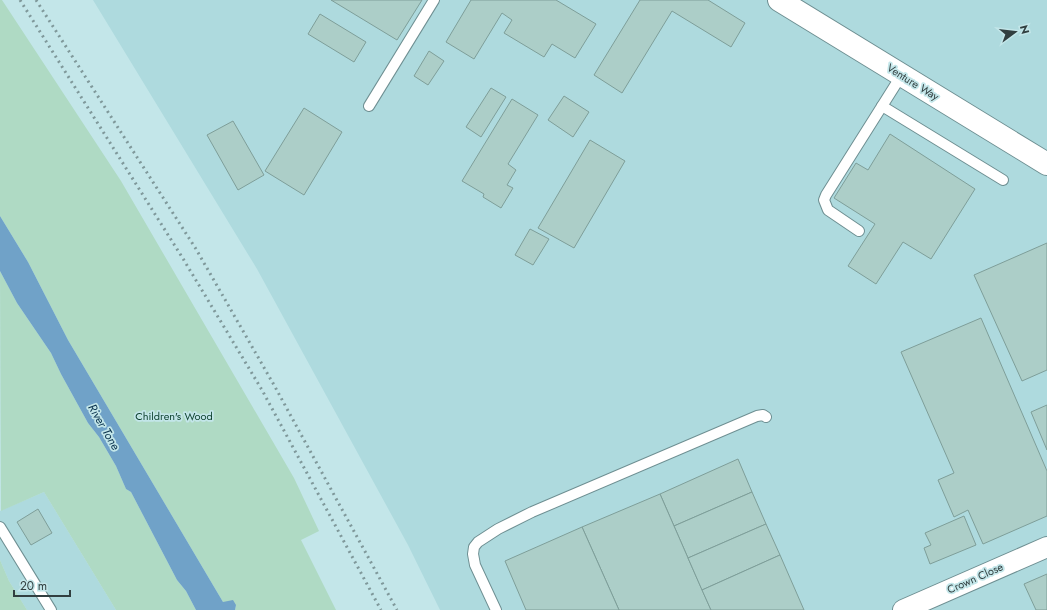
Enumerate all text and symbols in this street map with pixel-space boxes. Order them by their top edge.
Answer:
north arrow [995,12,1035,52]
text: N [1016,23,1034,36]
street label: Venture Way [884,60,942,104]
water label: River Tone [84,401,124,453]
park label: Children's Wood [135,408,213,424]
street label: Crown Close [944,558,1006,597]
scale bar [14,572,70,598]
text: 20 m [20,577,47,595]

